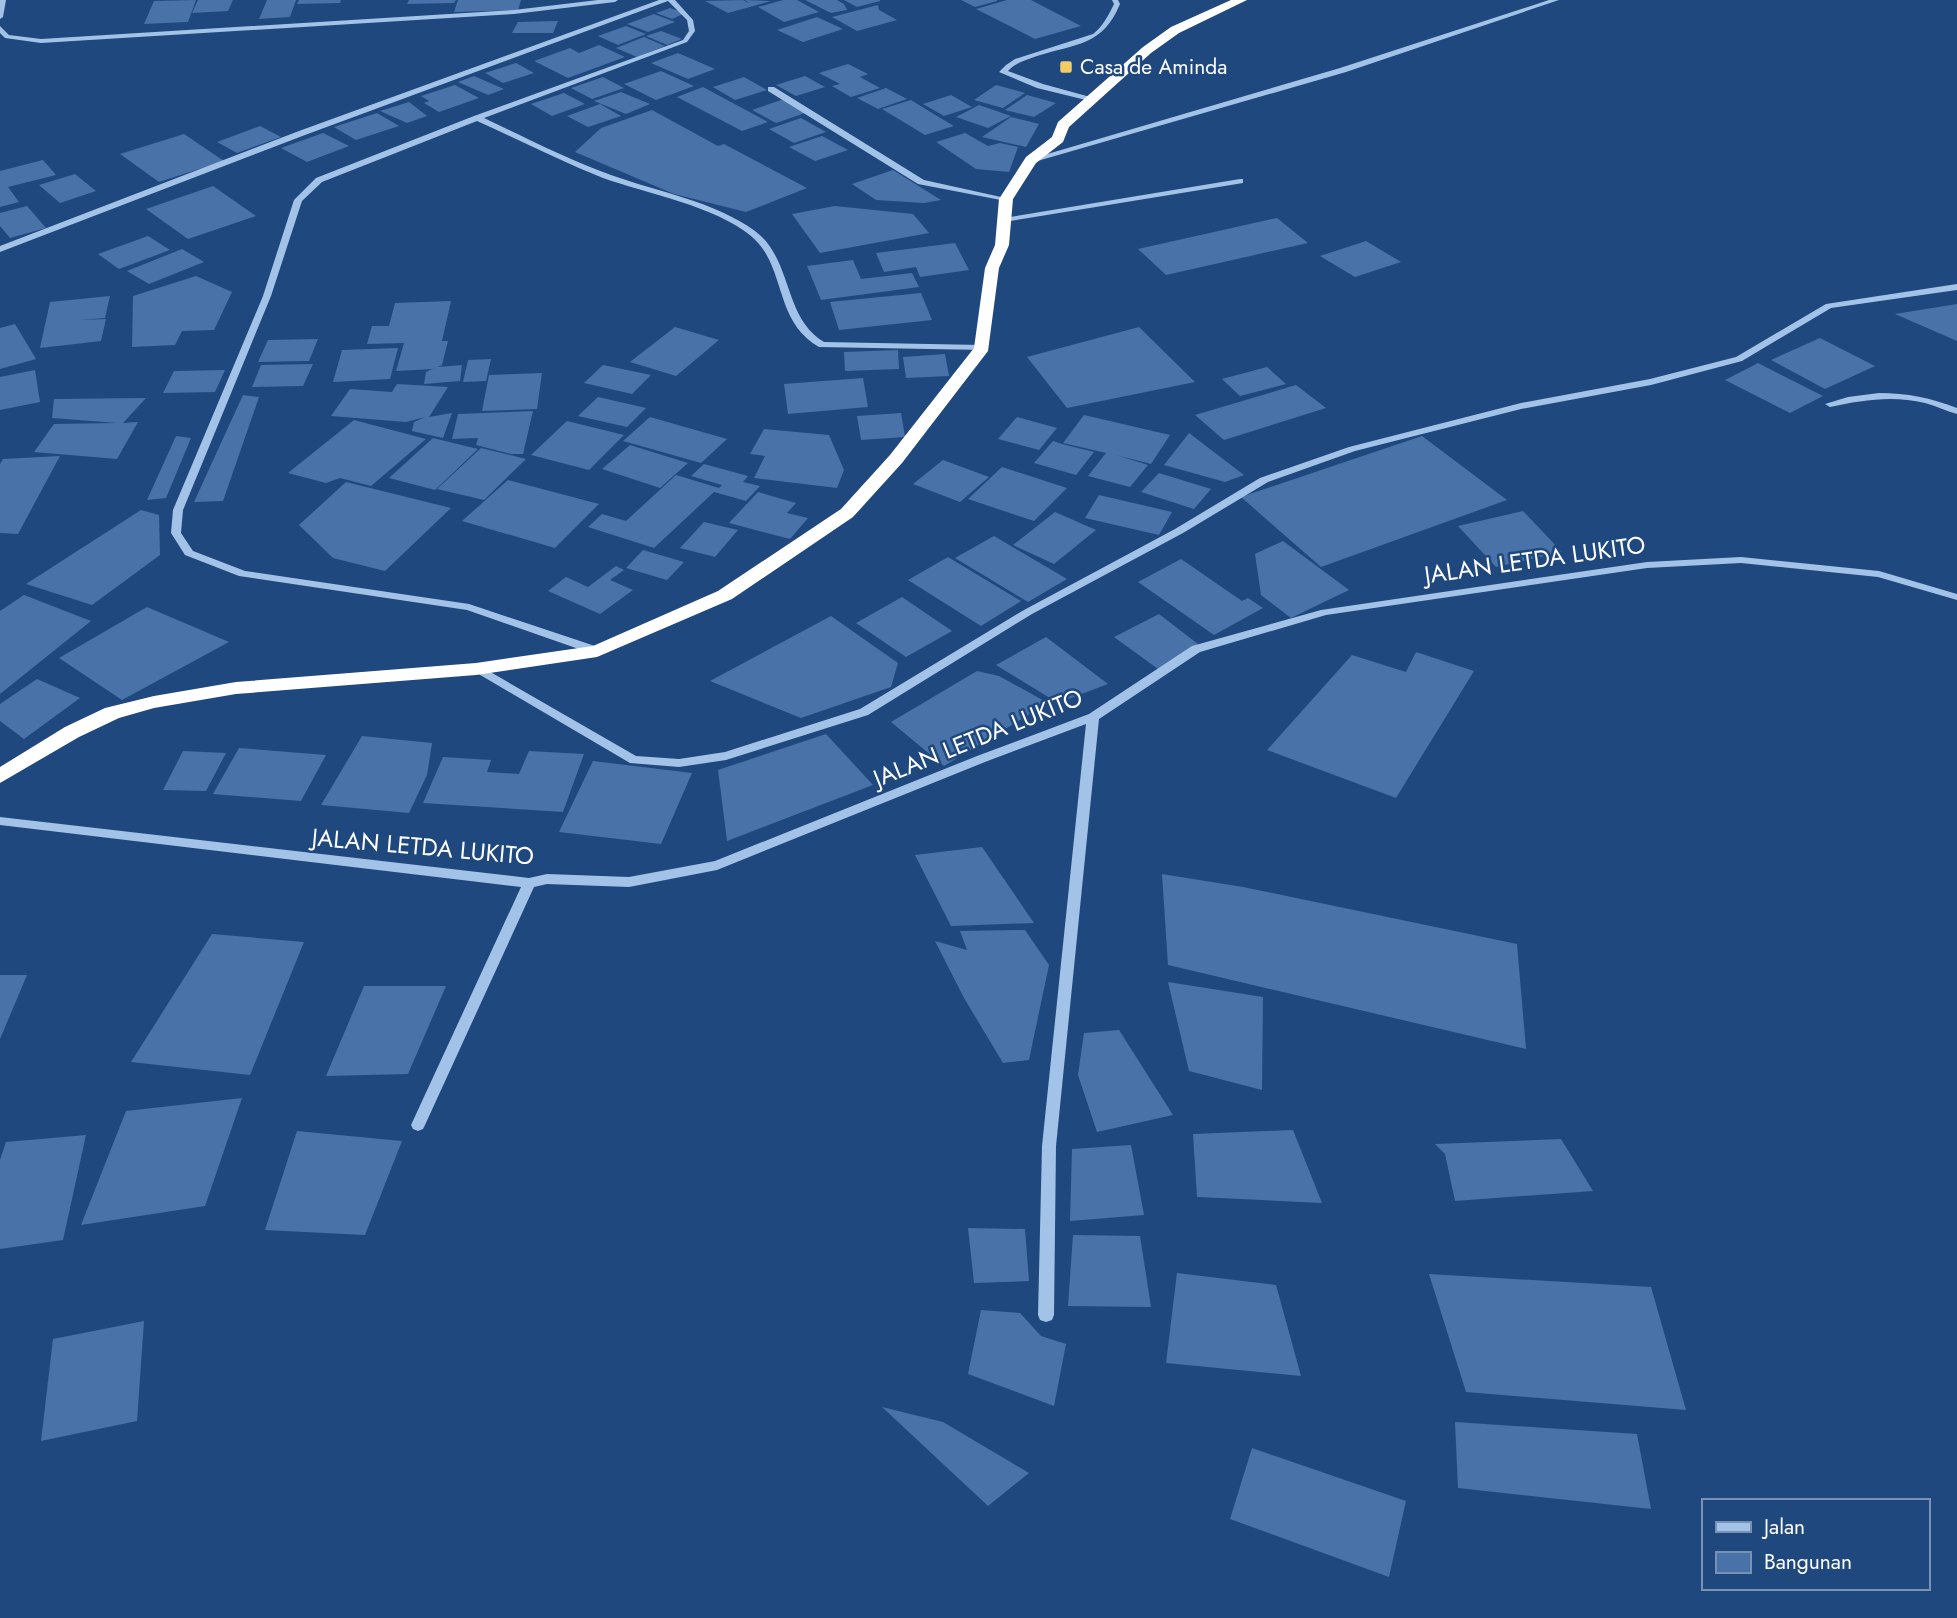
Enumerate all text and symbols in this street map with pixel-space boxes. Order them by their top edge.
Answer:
place label: Casa de Aminda [1080,52,1227,82]
marker: Casa de Aminda [1058,59,1074,75]
street label: JALAN LETDA LUKITO [1419,527,1648,593]
street label: JALAN LETDA LUKITO [865,680,1088,797]
street label: JALAN LETDA LUKITO [308,819,536,874]
legend [1702,1499,1929,1590]
text: Jalan [1761,1512,1805,1542]
text: Bangunan [1764,1547,1852,1577]

